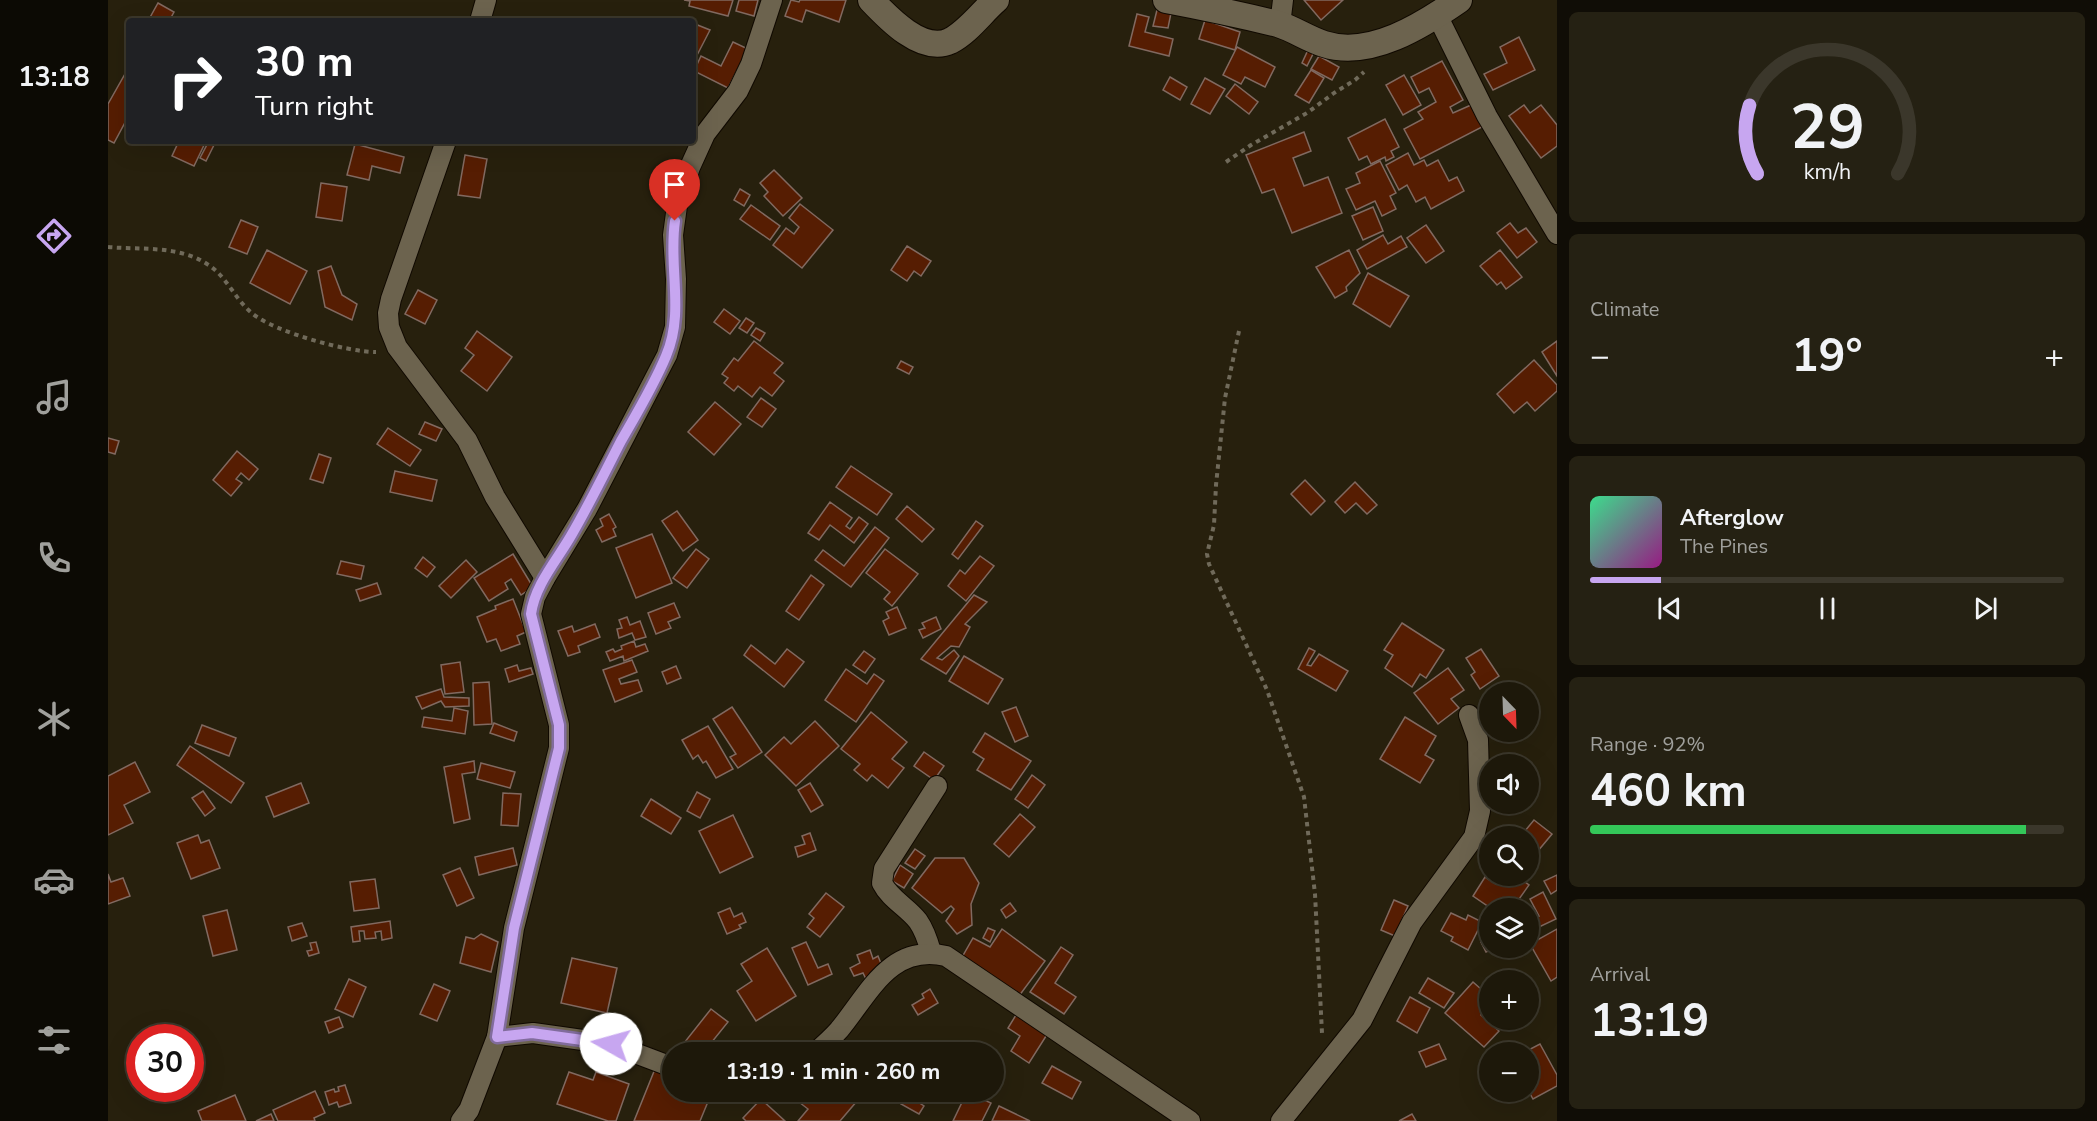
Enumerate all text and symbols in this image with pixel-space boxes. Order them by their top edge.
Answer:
text: 30 m [255,34,354,91]
icon: right [156,42,234,120]
text: 13:18 [18,59,90,96]
text: 29 [1790,85,1864,170]
text: Turn right [255,88,373,125]
text: km/h [1803,157,1851,187]
pin [649,159,700,221]
icon: arrive [658,168,691,201]
icon: directions [33,215,75,257]
text: Climate [1590,296,1659,323]
text: 19° [1791,326,1863,387]
text: − [1590,334,1610,379]
text: + [2044,334,2064,379]
icon: music [33,376,75,418]
text: Afterglow [1680,503,1784,533]
text: The Pines [1680,533,1768,560]
icon: phone [33,537,75,579]
icon: previous [1653,592,1686,625]
icon: pause [1811,592,1844,625]
icon: next [1969,592,2002,625]
north arrow [1479,682,1539,742]
map controls [1479,682,1539,1102]
icon: climate [33,698,75,740]
text: Range · 92% [1590,731,1705,758]
button: sound [1479,754,1539,814]
text: 460 km [1590,761,1747,822]
button: search [1479,826,1539,886]
icon: car [33,859,75,901]
button: layers [1479,898,1539,958]
text: Arrival [1590,961,1650,988]
button: + [1479,970,1539,1030]
text: 13:19 [1590,991,1709,1052]
position arrow [579,1012,643,1076]
icon: filters [33,1019,75,1061]
speed limit sign: 30 [126,1024,204,1102]
button: − [1479,1042,1539,1102]
text: 13:19 · 1 min · 260 m [726,1057,940,1087]

